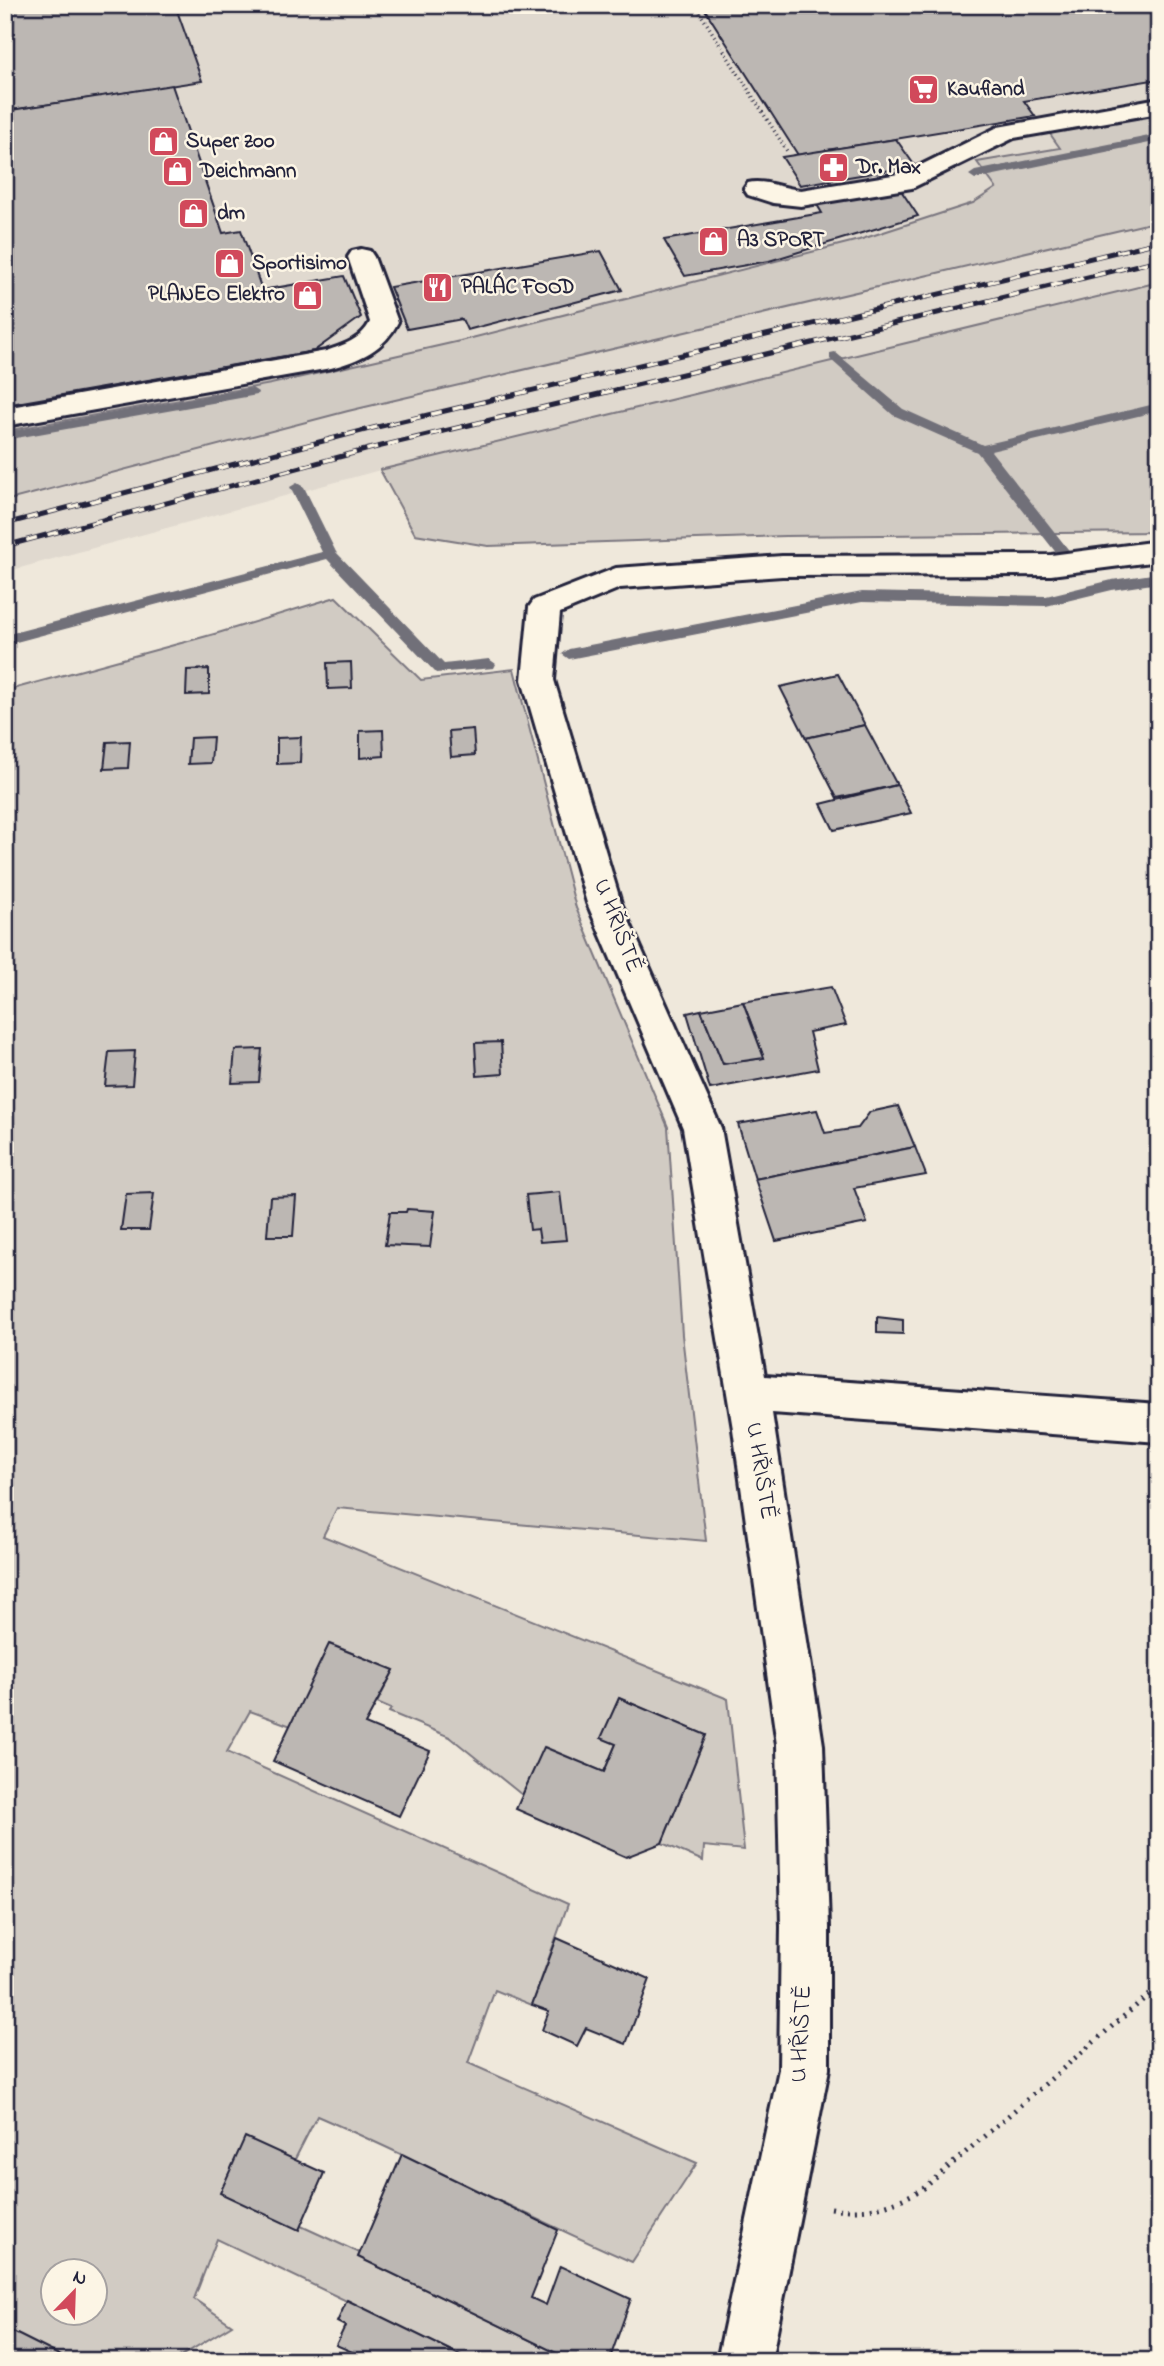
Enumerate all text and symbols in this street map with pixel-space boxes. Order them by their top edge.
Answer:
supermarket icon: Kaufland [907,73,941,107]
place label: Kaufland [947,75,1025,105]
shop icon: Super zoo [146,125,180,159]
place label: Super zoo [186,127,275,157]
pharmacy icon: Dr. Max [816,151,850,185]
place label: Dr. Max [855,153,921,183]
shop icon: Deichmann [160,155,194,189]
place label: Deichmann [199,157,296,187]
shop icon: dm [177,197,211,231]
place label: dm [217,199,245,229]
shop icon: A3 SPORT [697,224,731,258]
place label: A3 SPORT [737,226,824,256]
shop icon: Sportisimo [212,247,246,281]
place label: Sportisimo [252,249,347,279]
restaurant icon: PALÁC FOOD [421,271,455,305]
place label: PALÁC FOOD [461,272,574,303]
shop icon: PLANEO Elektro [291,278,325,312]
place label: PLANEO Elektro [148,280,285,310]
street label: U HŘIŠTĚ [583,874,651,978]
street label: U HŘIŠTĚ [735,1420,785,1522]
street label: U HŘIŠTĚ [782,1984,822,2084]
north arrow [38,2258,108,2328]
text: N [68,2264,91,2294]

